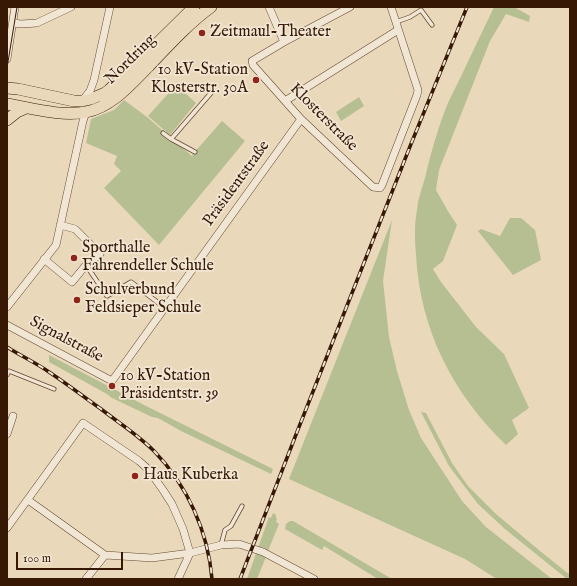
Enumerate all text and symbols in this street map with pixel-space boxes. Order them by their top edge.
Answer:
place label: Zeitmaul-Theater [210,23,331,43]
marker: Zeitmaul-Theater [197,28,207,38]
street label: Nordring [102,31,160,89]
place label: 10 kV-Station Klosterstr. 30A [151,61,248,99]
marker: 10 kV-Station Klosterstr. 30A [251,75,261,85]
street label: Klosterstraße [285,80,361,156]
street label: Präsidentstraße [199,137,275,231]
place label: Sporthalle Fahrendeller Schule [82,239,214,277]
marker: Sporthalle Fahrendeller Schule [69,253,79,263]
place label: Schulverbund Feldsieper Schule [85,281,201,319]
marker: Schulverbund Feldsieper Schule [72,295,82,305]
street label: Signalstraße [26,313,106,367]
place label: 10 kV-Station Präsidentstr. 39 [120,367,218,405]
marker: 10 kV-Station Präsidentstr. 39 [107,381,117,391]
place label: Haus Kuberka [143,466,238,486]
marker: Haus Kuberka [130,471,140,481]
scale bar [18,544,125,570]
text: 100 m [23,551,51,566]

